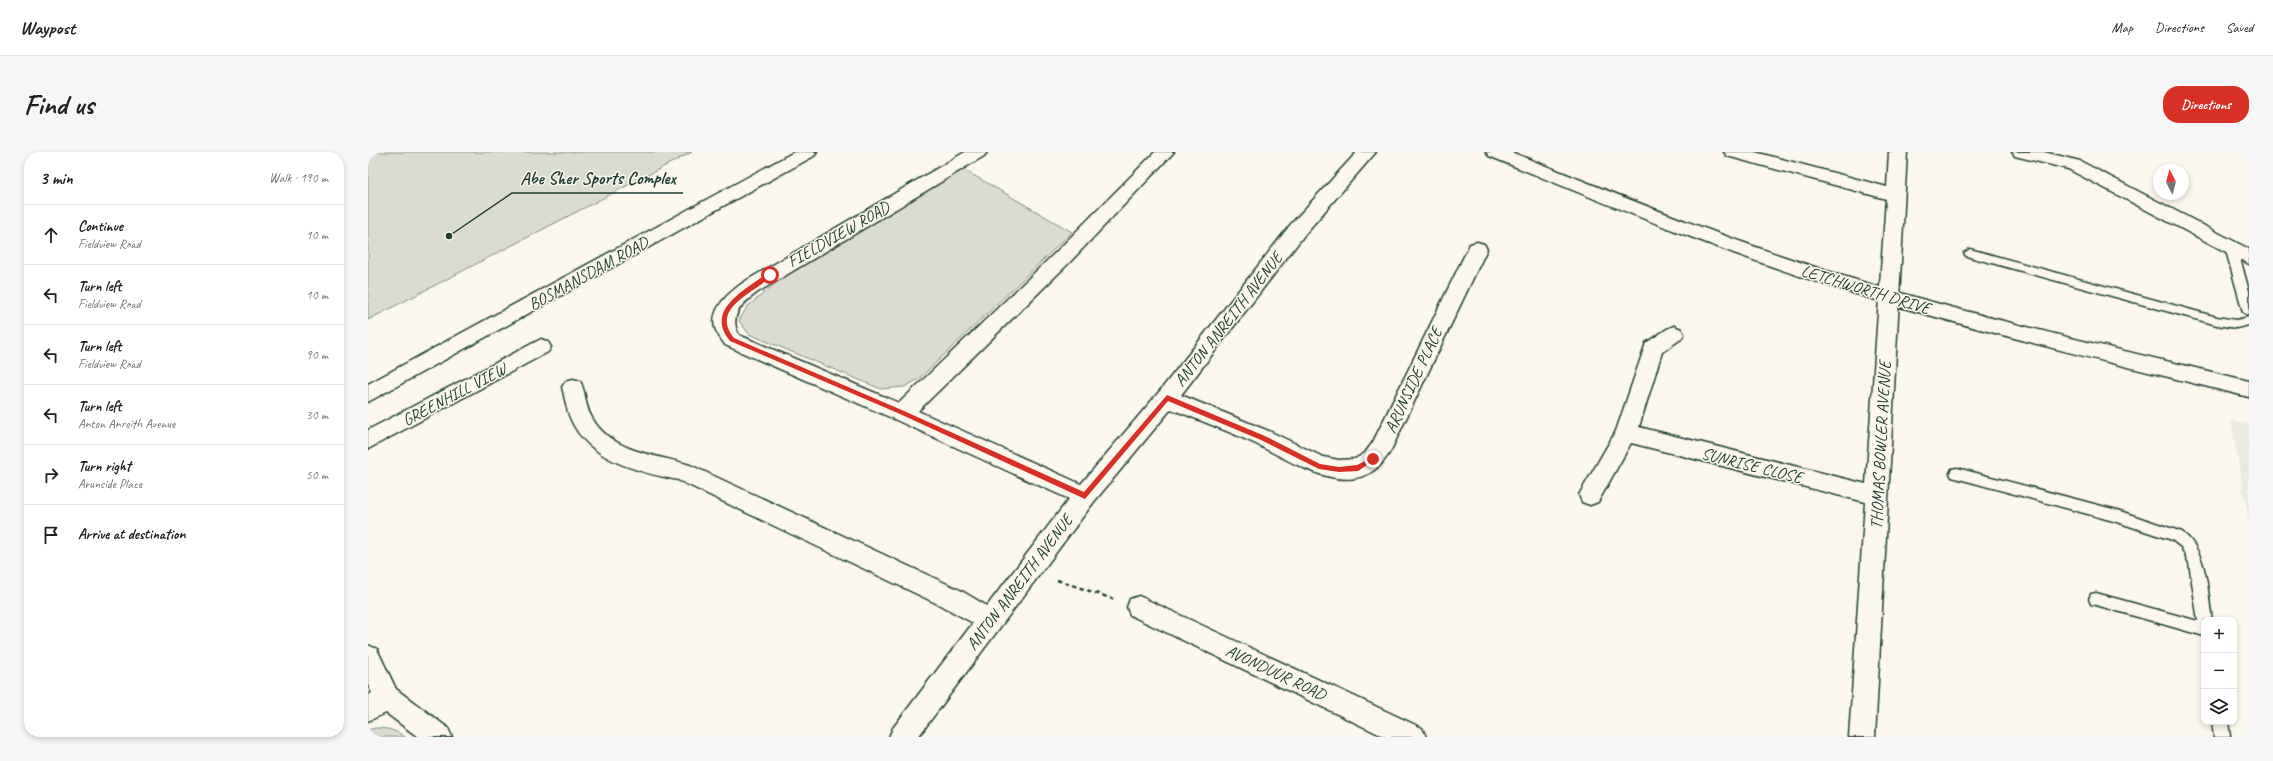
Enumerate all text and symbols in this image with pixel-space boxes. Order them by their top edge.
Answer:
text: Waypost [20,16,75,40]
text: Map [2112,19,2133,36]
text: Directions [2155,19,2204,36]
text: Saved [2226,19,2253,36]
button: Directions [2163,86,2249,123]
text: Find us [24,87,94,122]
callout: Abe Sher Sports Complex [512,163,683,193]
north arrow [2153,164,2189,200]
text: Abe Sher Sports Complex [520,167,677,189]
text: 3 min [40,168,73,189]
text: Walk · 190 m [269,170,328,186]
street label: FIELDVIEW ROAD [783,196,895,272]
text: Continue [78,217,123,236]
icon: ahead [40,224,62,246]
text: 10 m [306,227,328,243]
street label: BOSMANSDAM ROAD [525,231,654,315]
text: Fieldview Road [78,236,141,252]
street label: ANTON ANREITH AVENUE [1170,246,1289,391]
street label: LETCHWORTH DRIVE [1799,260,1935,320]
route start [761,266,779,284]
text: Turn left [78,277,121,296]
icon: left [40,284,62,306]
text: 10 m [306,287,328,303]
text: Fieldview Road [78,296,141,312]
street label: ARUNSIDE PLACE [1380,322,1448,436]
text: Turn left [78,337,121,356]
icon: left [40,344,62,366]
text: 90 m [306,347,328,363]
text: Fieldview Road [78,356,141,372]
street label: GREENHILL VIEW [399,357,511,431]
street label: THOMAS BOWLER AVENUE [1866,358,1896,530]
text: Turn left [78,397,121,416]
icon: left [40,404,62,426]
text: 30 m [306,407,328,423]
text: Anton Anreith Avenue [78,416,175,432]
street label: SUNRISE CLOSE [1699,443,1807,489]
route end [1364,450,1382,468]
text: Turn right [78,457,131,476]
icon: right [40,464,62,486]
text: 50 m [306,467,328,483]
text: Arunside Place [78,476,142,492]
street label: ANTON ANREITH AVENUE [962,508,1079,654]
icon: arrive [40,524,62,546]
text: Arrive at destination [78,525,185,544]
map controls [2201,617,2237,725]
button: + [2201,617,2237,653]
street label: AVONDUUR ROAD [1222,640,1331,706]
button: − [2201,653,2237,689]
button: layers [2201,689,2237,725]

